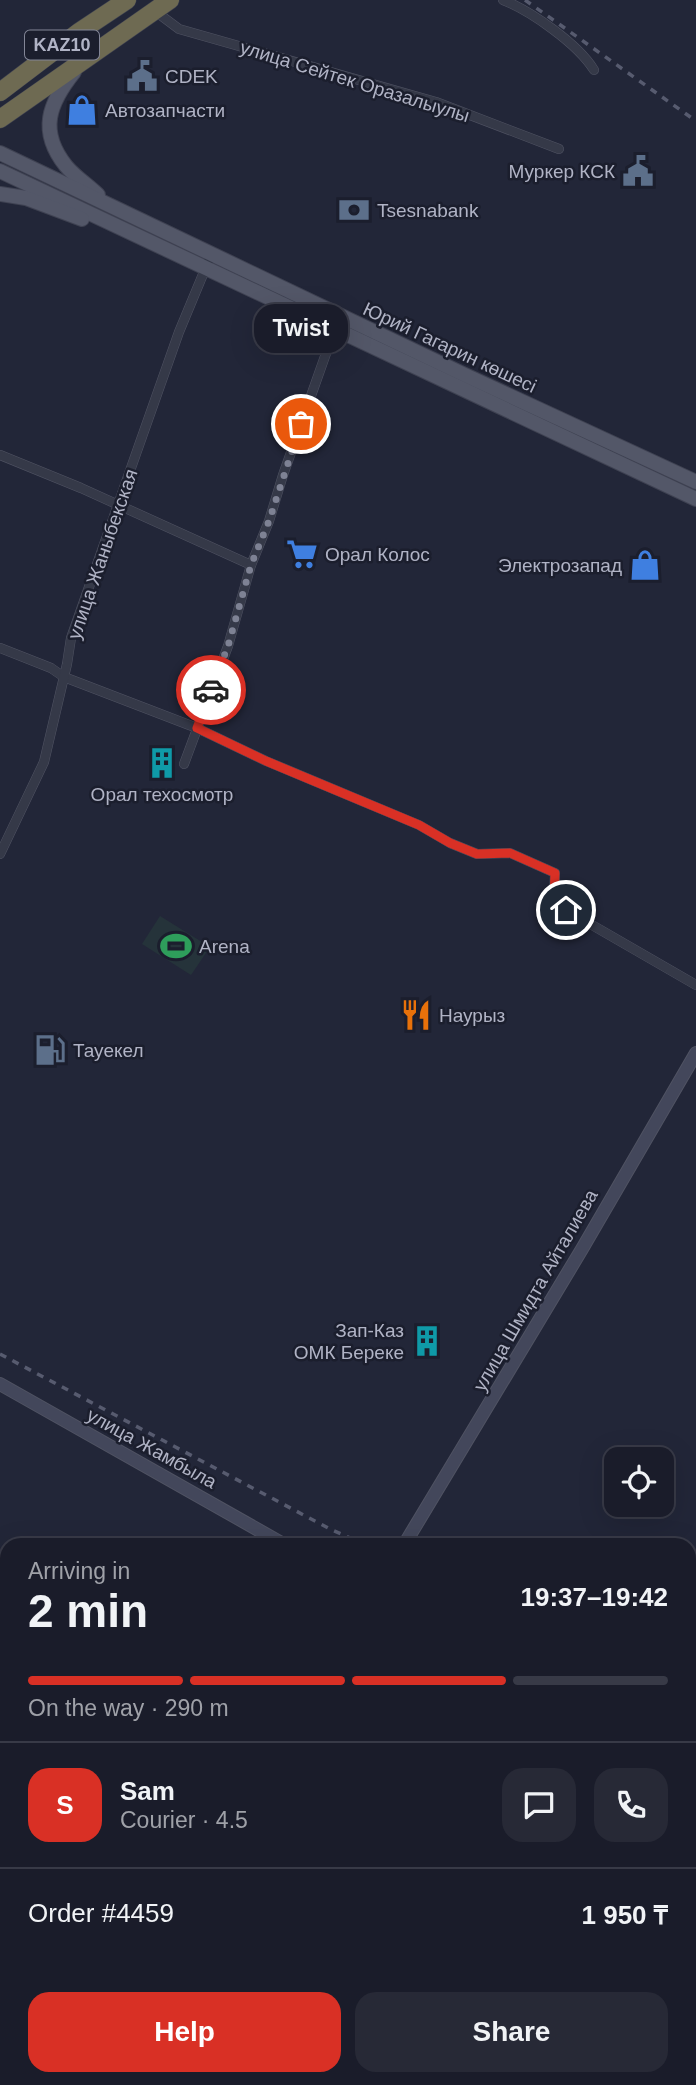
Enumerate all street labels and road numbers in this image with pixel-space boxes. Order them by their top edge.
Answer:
road number: KAZ10 [25,31,99,60]
street label: улица Сейтек Оразалыулы [238,37,472,126]
street label: Юрий Гагарин көшесі [360,298,540,397]
street label: улица Жаныбекская [63,466,142,642]
street label: улица Шмидта Айталиева [469,1185,602,1395]
street label: улица Жамбыла [83,1404,221,1493]

